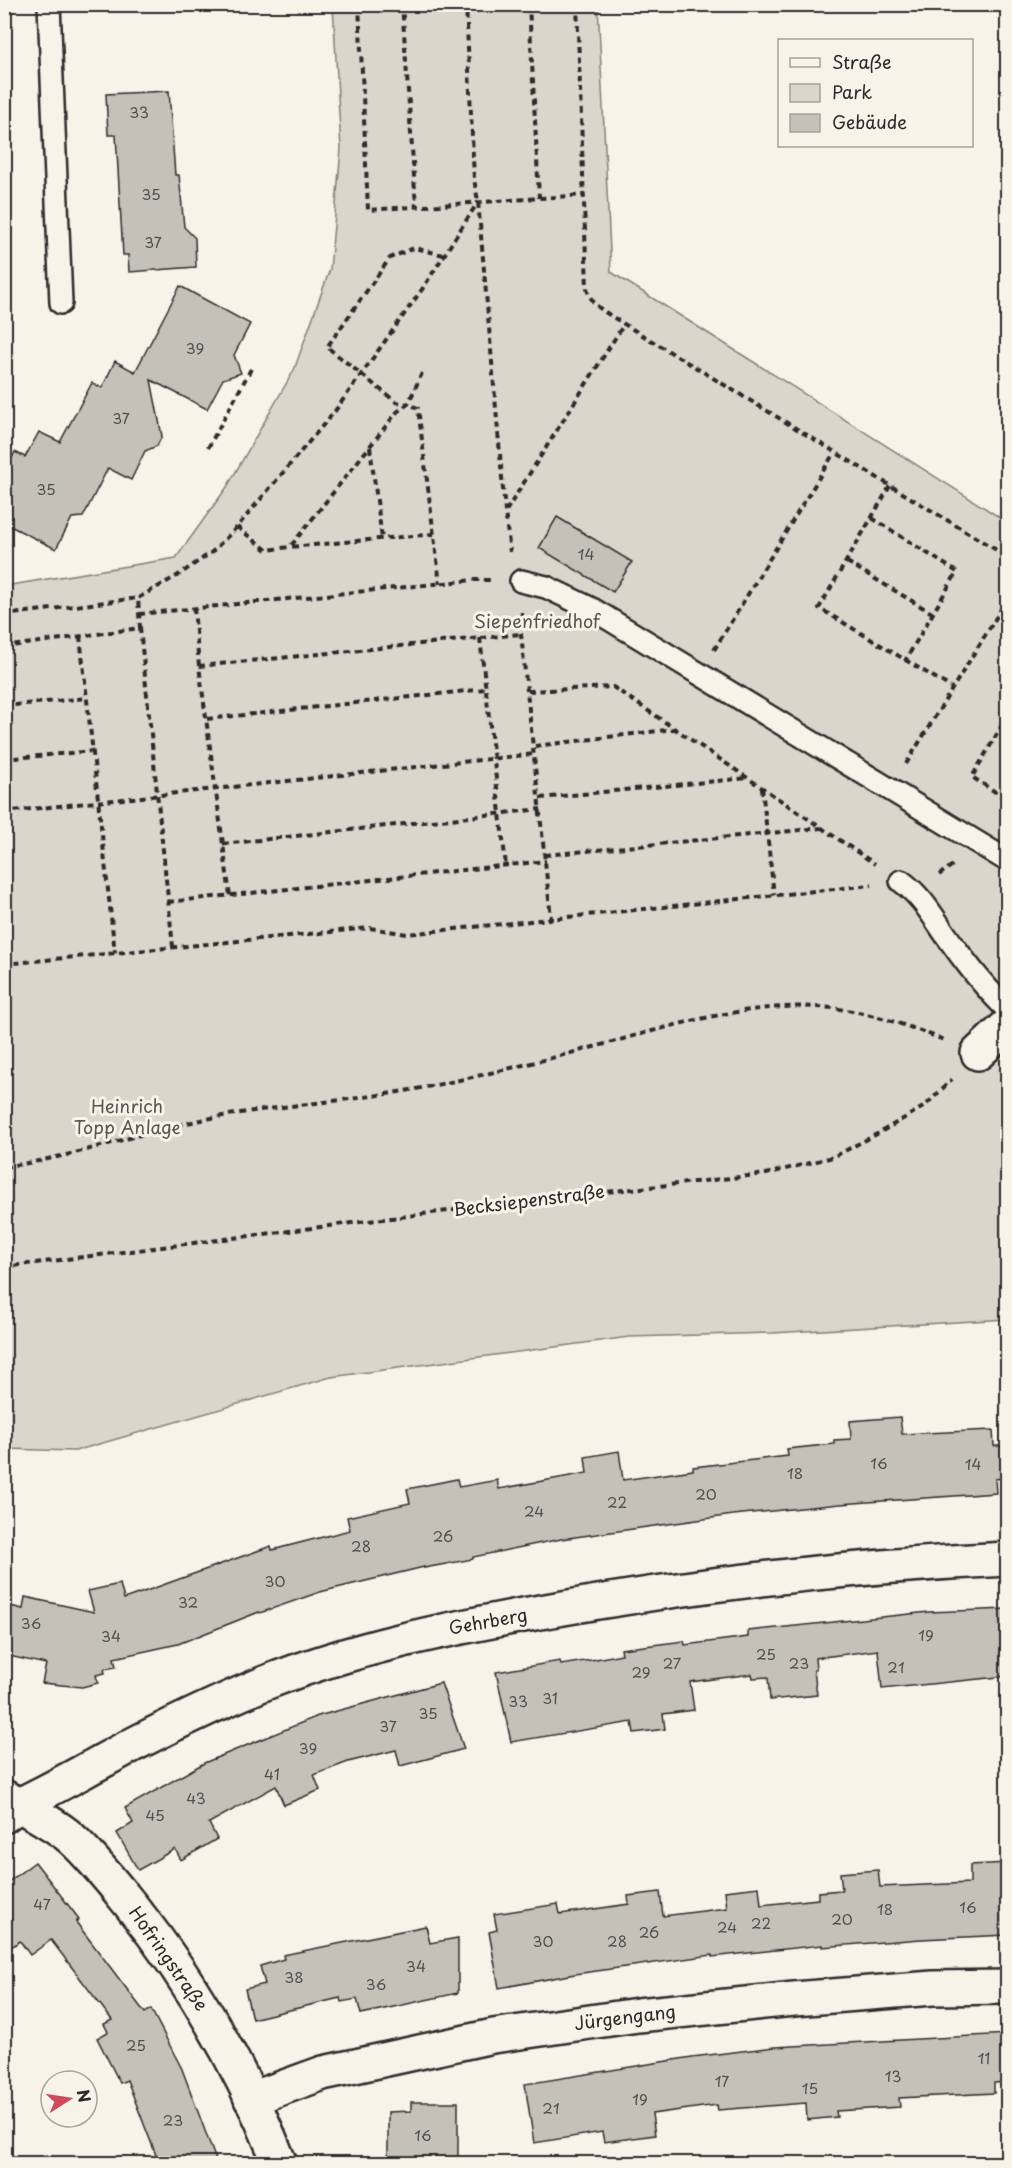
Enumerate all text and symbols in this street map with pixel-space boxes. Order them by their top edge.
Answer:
legend [778,39,973,147]
text: Straße [832,48,892,75]
text: Park [832,78,872,105]
house number: 33 [129,100,149,123]
text: Gebäude [832,108,907,135]
house number: 35 [141,182,161,205]
house number: 37 [144,230,162,253]
house number: 39 [186,336,204,359]
house number: 37 [112,406,130,429]
house number: 35 [36,477,56,500]
house number: 14 [578,542,594,565]
park label: Siepenfriedhof [474,607,602,634]
park label: Heinrich Topp Anlage [74,1092,180,1140]
street label: Becksiepenstraße [452,1177,606,1222]
house number: 16 [870,1451,888,1474]
house number: 14 [965,1452,981,1475]
house number: 18 [787,1461,803,1484]
house number: 20 [695,1482,717,1505]
house number: 22 [607,1490,627,1513]
house number: 24 [524,1499,544,1522]
house number: 26 [433,1524,453,1547]
house number: 28 [351,1534,371,1557]
house number: 30 [265,1569,285,1592]
house number: 32 [178,1590,198,1613]
street label: Gehrberg [446,1600,529,1641]
house number: 36 [21,1611,41,1634]
house number: 19 [918,1623,934,1646]
house number: 34 [101,1624,121,1647]
house number: 25 [756,1642,776,1665]
house number: 27 [663,1651,682,1674]
house number: 23 [789,1651,809,1674]
house number: 21 [887,1655,905,1678]
house number: 29 [631,1660,651,1683]
house number: 31 [542,1686,558,1709]
house number: 33 [508,1689,528,1712]
house number: 35 [418,1701,438,1724]
house number: 37 [379,1714,397,1737]
house number: 39 [299,1736,317,1759]
house number: 41 [264,1762,280,1785]
house number: 43 [186,1786,206,1809]
house number: 45 [145,1803,165,1826]
house number: 47 [33,1892,51,1915]
house number: 16 [959,1895,977,1918]
house number: 18 [877,1897,893,1920]
street label: Hofringstraße [123,1900,215,2016]
house number: 20 [831,1907,853,1930]
house number: 22 [751,1911,771,1934]
house number: 24 [717,1915,737,1938]
house number: 26 [639,1920,659,1943]
house number: 30 [533,1929,553,1952]
house number: 28 [607,1929,627,1952]
house number: 34 [406,1954,426,1977]
house number: 38 [284,1965,304,1988]
house number: 36 [366,1972,386,1995]
street label: Jürgengang [573,1997,677,2036]
house number: 25 [126,2033,146,2056]
house number: 11 [978,2046,990,2069]
house number: 13 [885,2064,901,2087]
north arrow [39,2069,99,2129]
house number: 17 [715,2069,729,2092]
house number: 15 [802,2076,818,2099]
text: N [72,2087,98,2104]
house number: 19 [632,2087,648,2110]
house number: 21 [542,2096,560,2119]
house number: 23 [163,2108,183,2131]
house number: 16 [414,2123,432,2146]

